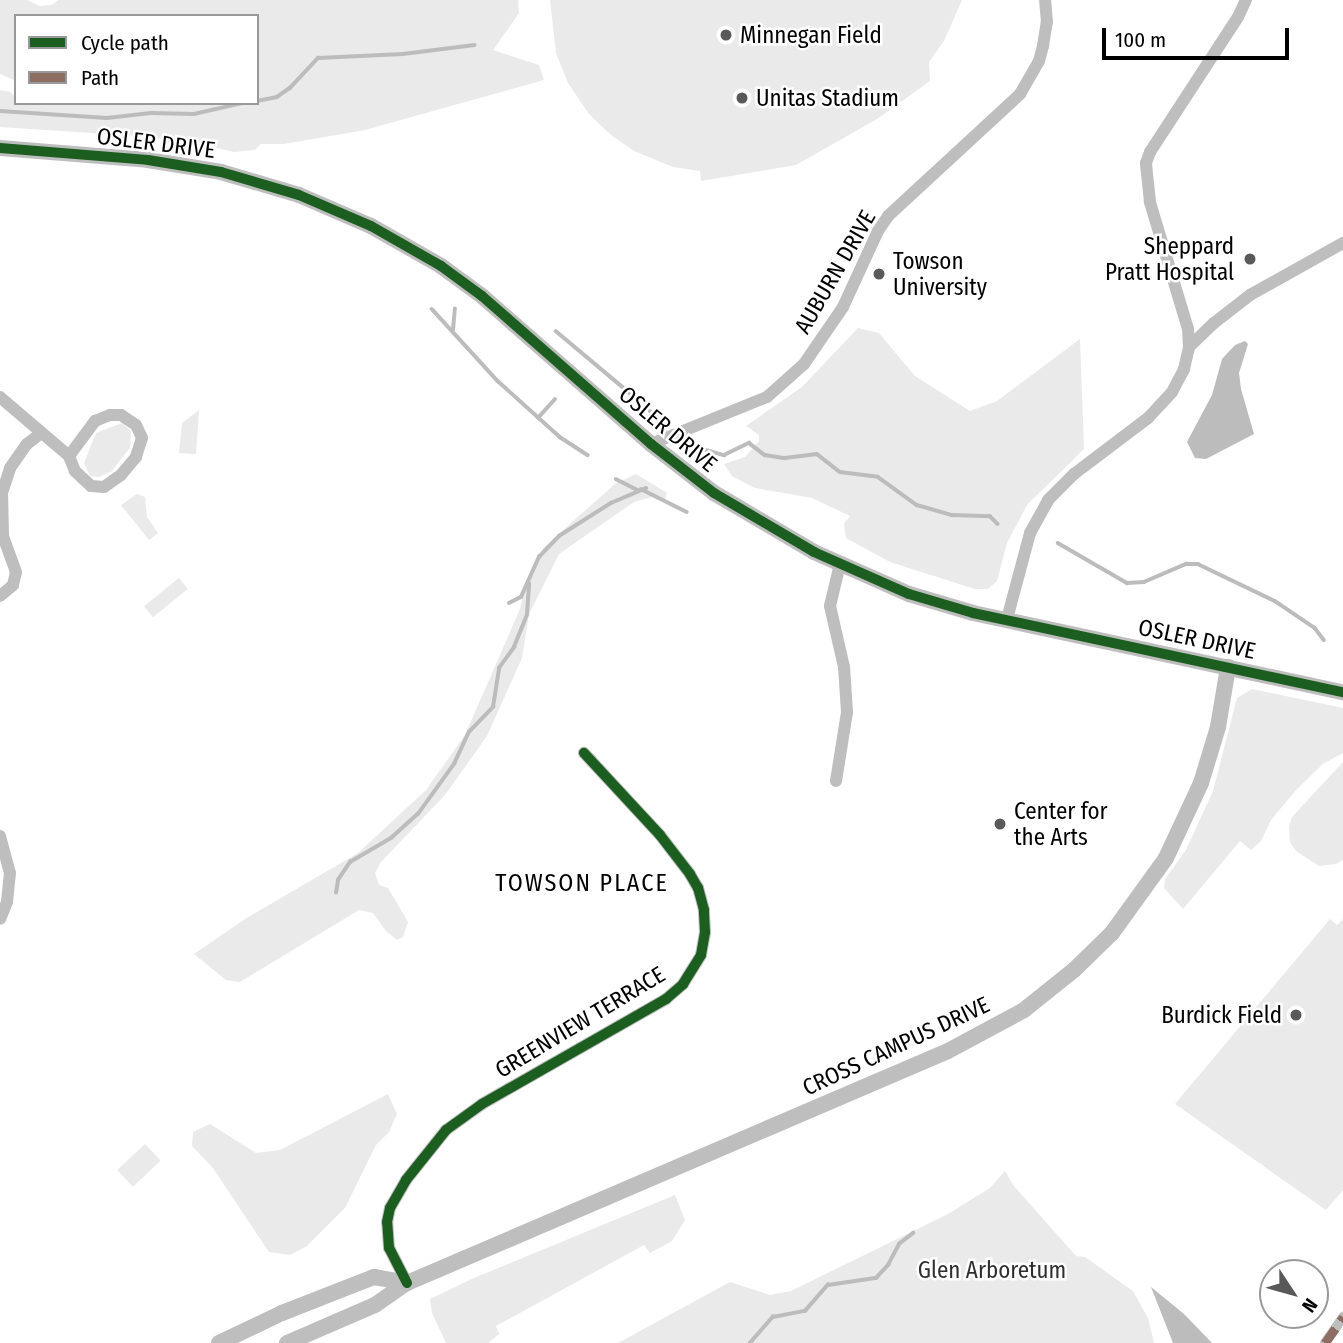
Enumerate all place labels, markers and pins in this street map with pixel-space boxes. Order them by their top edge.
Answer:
place label: Minnegan Field [740,21,882,49]
marker: Minnegan Field [718,27,734,43]
place label: Unitas Stadium [756,84,899,112]
marker: Unitas Stadium [734,90,750,106]
place label: Sheppard Pratt Hospital [1105,232,1234,286]
place label: Towson University [893,247,987,301]
marker: Sheppard Pratt Hospital [1240,249,1260,269]
marker: Towson University [871,266,887,282]
place label: Center for the Arts [1014,797,1108,851]
marker: Center for the Arts [992,816,1008,832]
place label: Burdick Field [1161,1001,1282,1029]
marker: Burdick Field [1288,1007,1304,1023]

